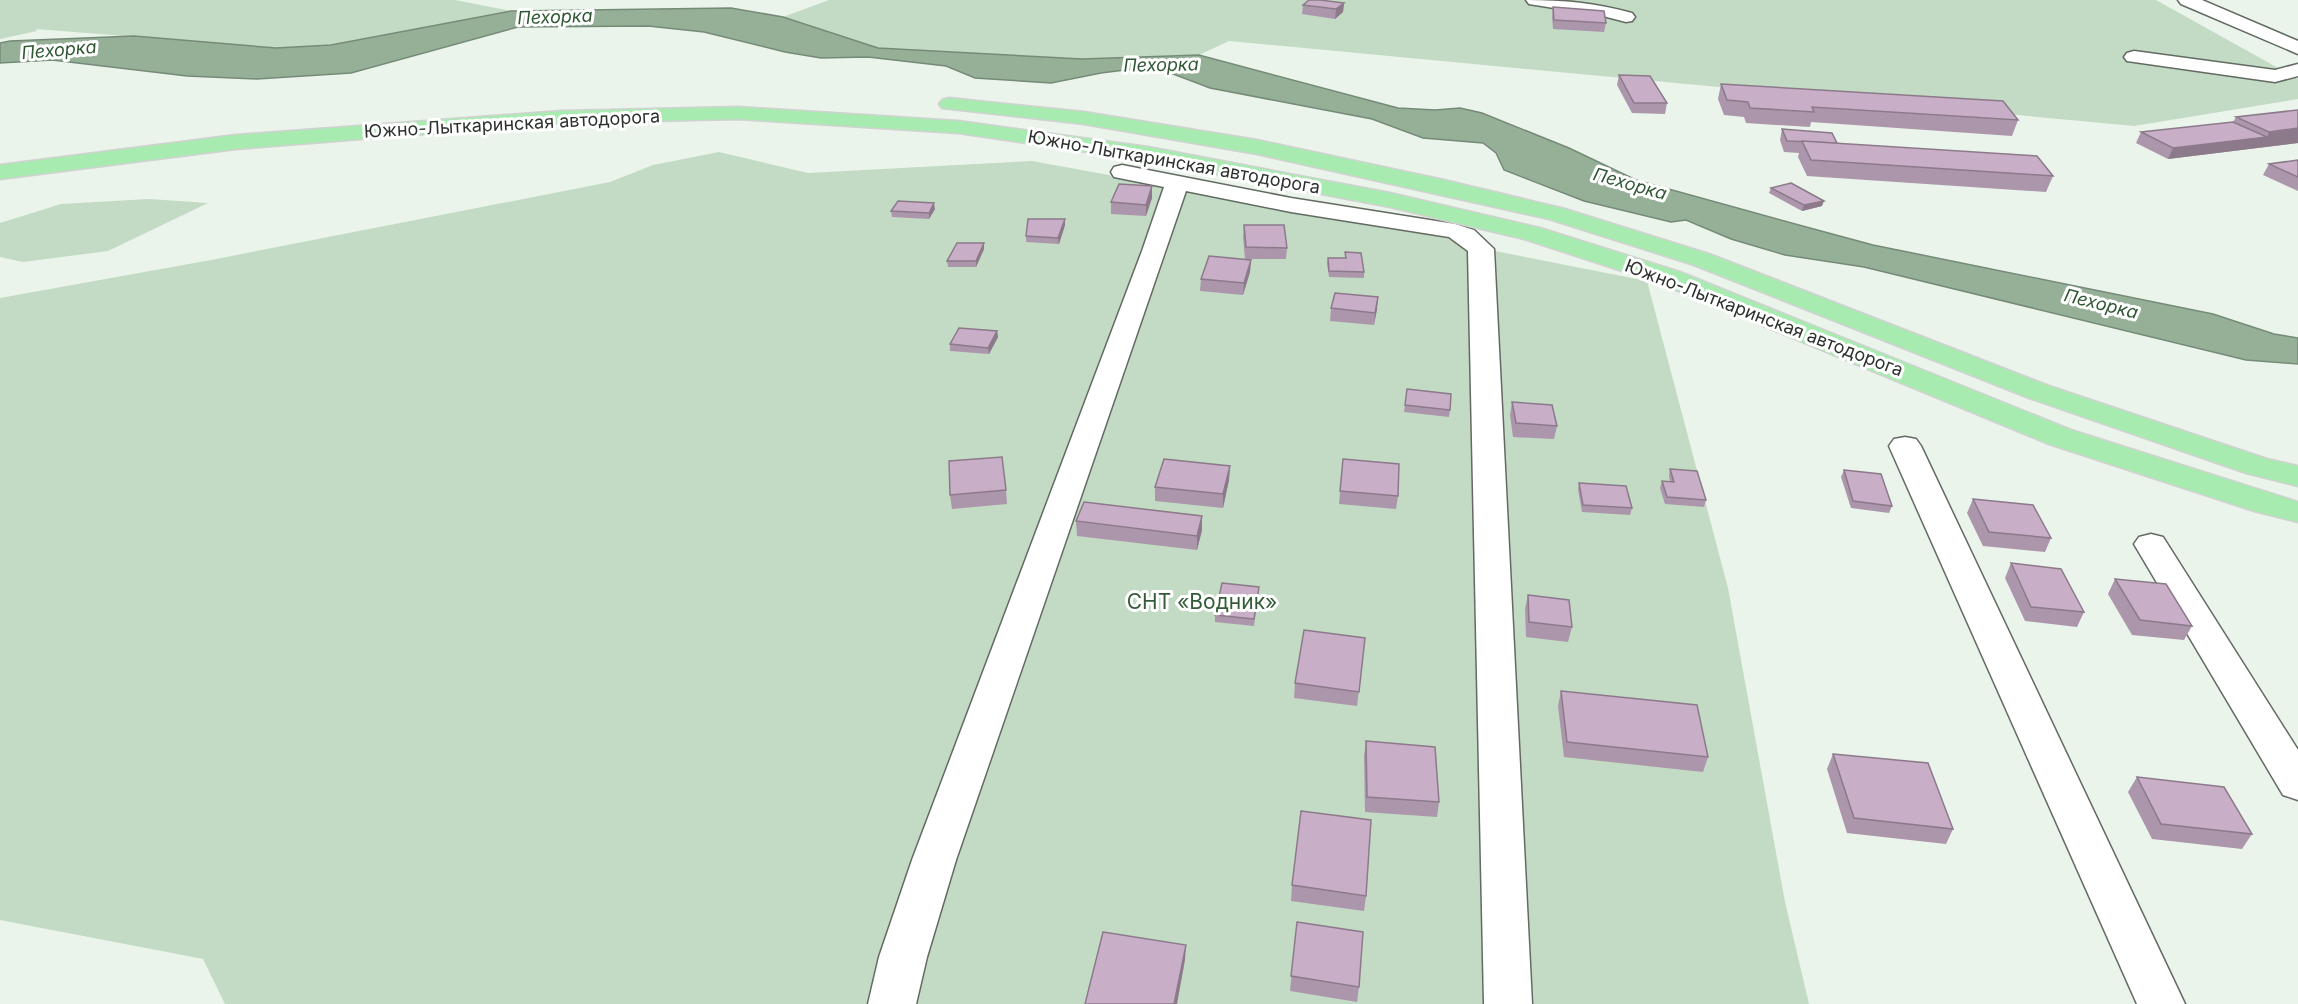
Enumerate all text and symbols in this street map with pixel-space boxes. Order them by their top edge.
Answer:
water label: Пехорка [517,5,593,28]
water label: Пехорка [20,36,97,63]
water label: Пехорка [1123,53,1199,76]
street label: Южно-Лыткаринская автодорога [363,105,660,142]
street label: Южно-Лыткаринская автодорога [1026,125,1322,198]
water label: Пехорка [1591,163,1669,204]
street label: Южно-Лыткаринская автодорога [1622,255,1906,380]
water label: Пехорка [2062,284,2140,323]
park label: СНТ «Водник» [1127,589,1277,614]

